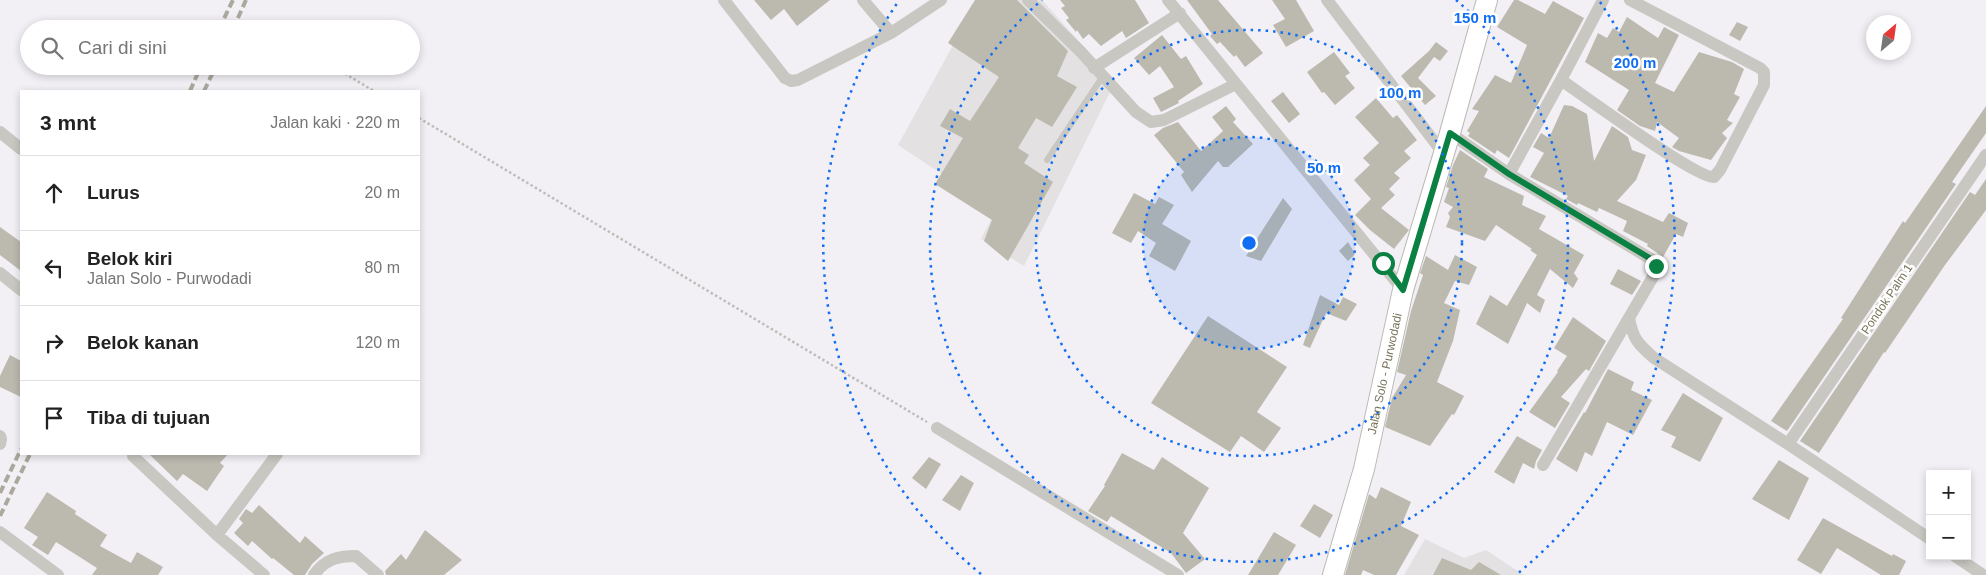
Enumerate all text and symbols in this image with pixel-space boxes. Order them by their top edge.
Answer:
text: 150 m [1454,9,1496,26]
north arrow [1866,15,1911,60]
search box [20,20,420,75]
icon: search [38,34,66,62]
text: Cari di sini [78,37,167,58]
text: 200 m [1614,54,1656,71]
text: 100 m [1379,84,1421,101]
text: 3 mnt [40,111,96,134]
text: Jalan kaki · 220 m [270,114,400,131]
text: 50 m [1307,159,1341,176]
icon: ahead [40,179,68,207]
text: Lurus [87,182,140,203]
text: 20 m [364,184,400,201]
centre of rings [1240,234,1258,252]
text: Belok kiri [87,248,173,269]
route start [1372,252,1395,275]
icon: left [40,254,68,282]
route end [1645,255,1668,278]
text: 80 m [364,259,400,276]
street label: Pondok Palm 1 [1858,261,1916,337]
text: Jalan Solo - Purwodadi [87,270,252,287]
street label: Jalan Solo - Purwodadi [1365,312,1405,436]
icon: right [40,329,68,357]
text: Belok kanan [87,332,199,353]
text: 120 m [356,334,400,351]
icon: arrive [40,404,68,432]
text: Tiba di tujuan [87,407,210,428]
map controls [1926,470,1971,560]
button: + [1926,470,1971,515]
button: − [1926,515,1971,560]

